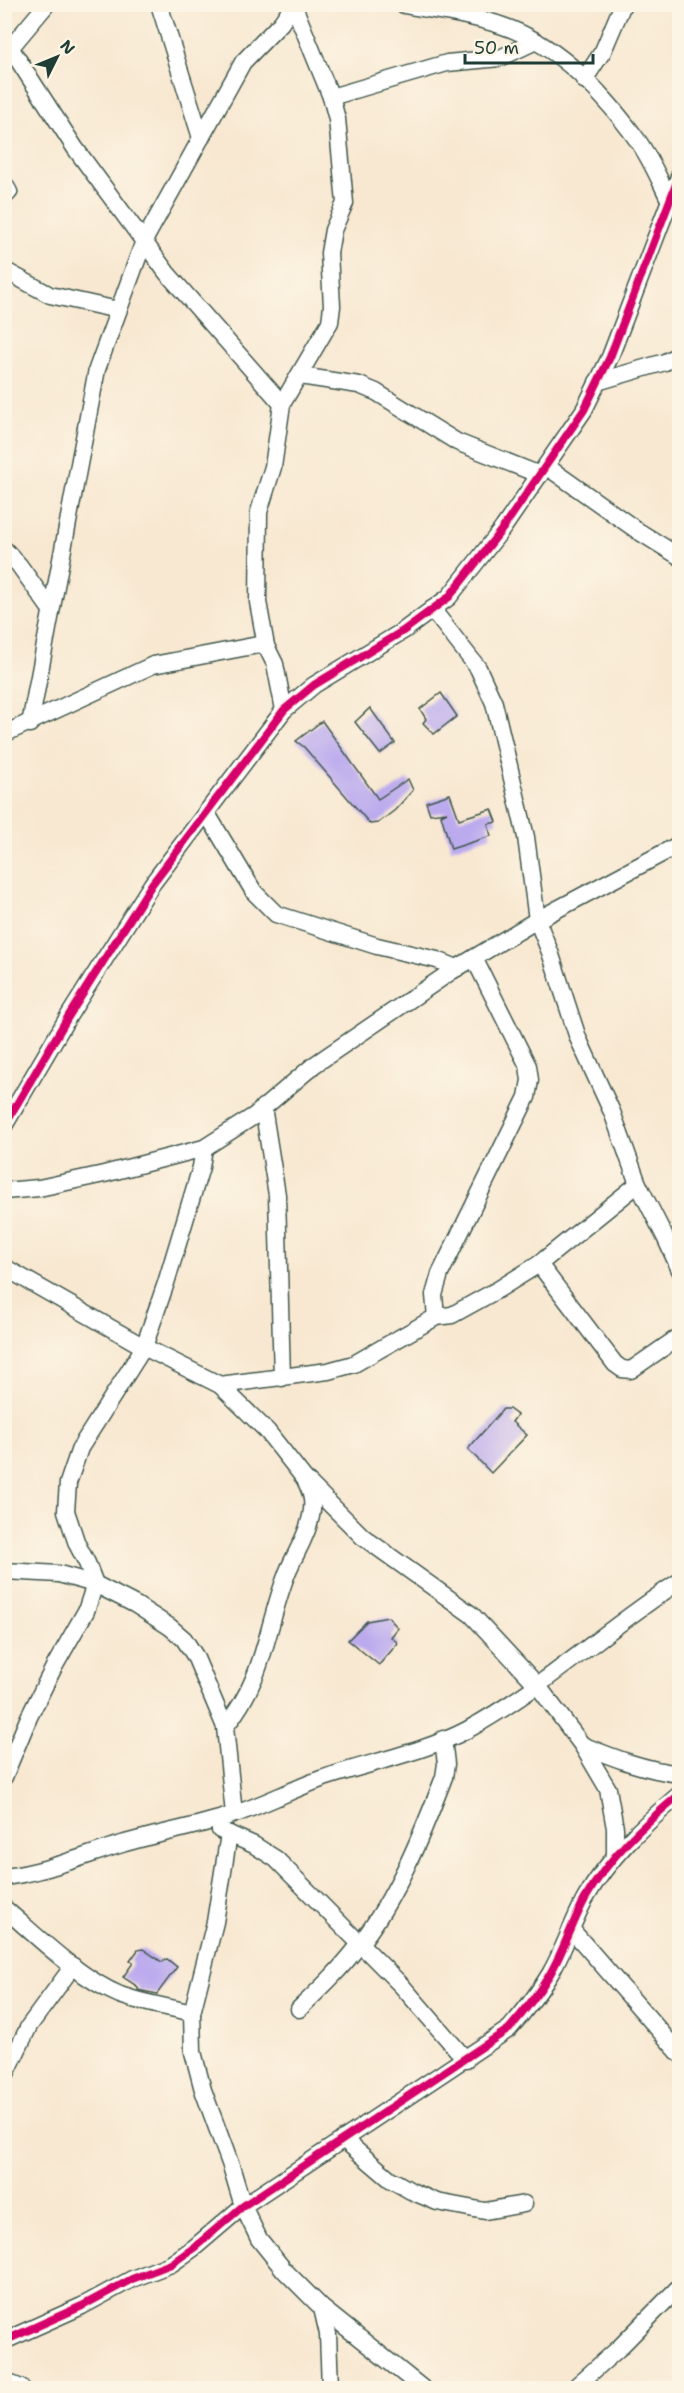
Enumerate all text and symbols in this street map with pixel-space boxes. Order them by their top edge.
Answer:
north arrow [27,27,87,87]
scale bar [465,27,592,65]
text: N [56,35,80,59]
text: 50 m [474,36,519,60]

